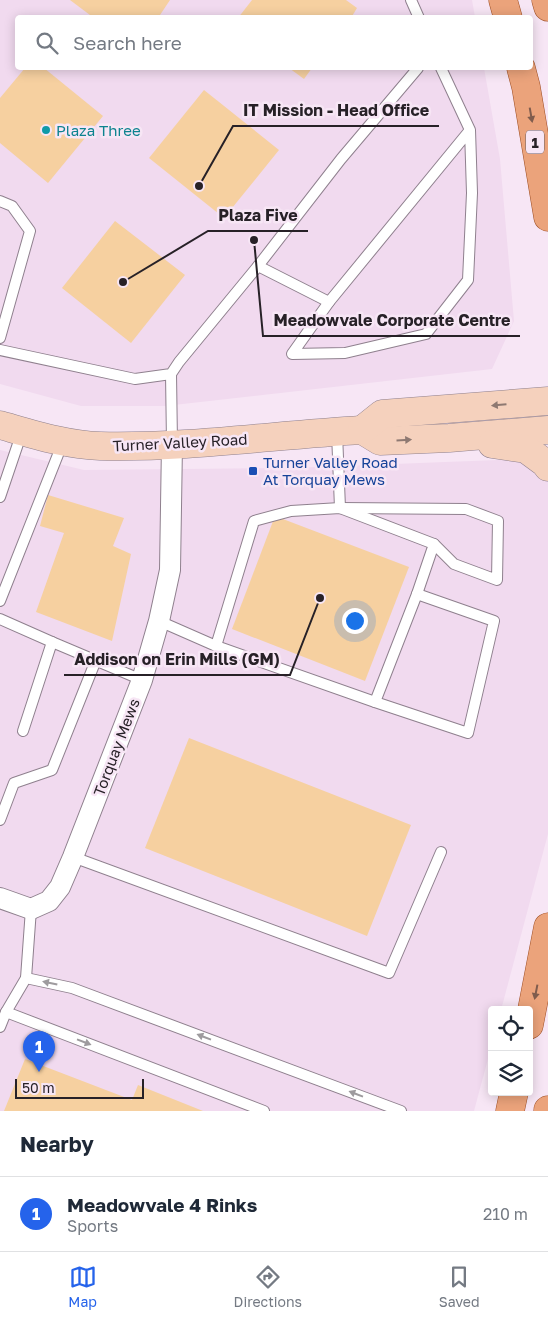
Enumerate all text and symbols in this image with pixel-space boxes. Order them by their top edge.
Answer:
search box [15,15,533,70]
icon: search [33,29,61,57]
text: Search here [73,31,182,54]
callout: IT Mission - Head Office [233,95,439,126]
text: IT Mission - Head Office [243,100,429,120]
one-way arrow [527,108,535,124]
place label: Plaza Three [56,121,141,139]
marker: Plaza Three [40,124,52,136]
road number: 1 [526,130,544,154]
callout: Plaza Five [208,200,308,231]
text: Plaza Five [218,205,298,225]
callout: Meadowvale Corporate Centre [263,305,520,336]
text: Meadowvale Corporate Centre [273,310,511,330]
one-way arrow [491,401,507,409]
street label: Turner Valley Road [112,429,248,455]
one-way arrow [396,435,412,443]
place label: Turner Valley Road At Torquay Mews [263,453,398,488]
marker: Turner Valley Road At Torquay Mews [247,465,259,477]
your location [342,608,368,634]
callout: Addison on Erin Mills (GM) [64,644,290,675]
text: Addison on Erin Mills (GM) [74,649,280,669]
street label: Torquay Mews [89,696,143,798]
one-way arrow [43,979,58,987]
one-way arrow [531,985,539,1001]
map controls [488,1006,533,1096]
button: locate [488,1006,533,1051]
pin: 1 [23,1031,55,1072]
one-way arrow [196,1033,211,1040]
one-way arrow [77,1039,92,1046]
button: layers [488,1051,533,1096]
scale bar [15,1076,144,1099]
text: 50 m [22,1079,55,1096]
one-way arrow [348,1090,363,1098]
text: Nearby [20,1131,94,1157]
text: Meadowvale 4 Rinks [67,1193,257,1216]
text: 1 [32,1204,40,1224]
text: 210 m [483,1204,528,1224]
text: Sports [67,1216,118,1236]
tab: Map [68,1263,97,1310]
tab: Directions [234,1263,302,1310]
tab: Saved [439,1263,480,1310]

